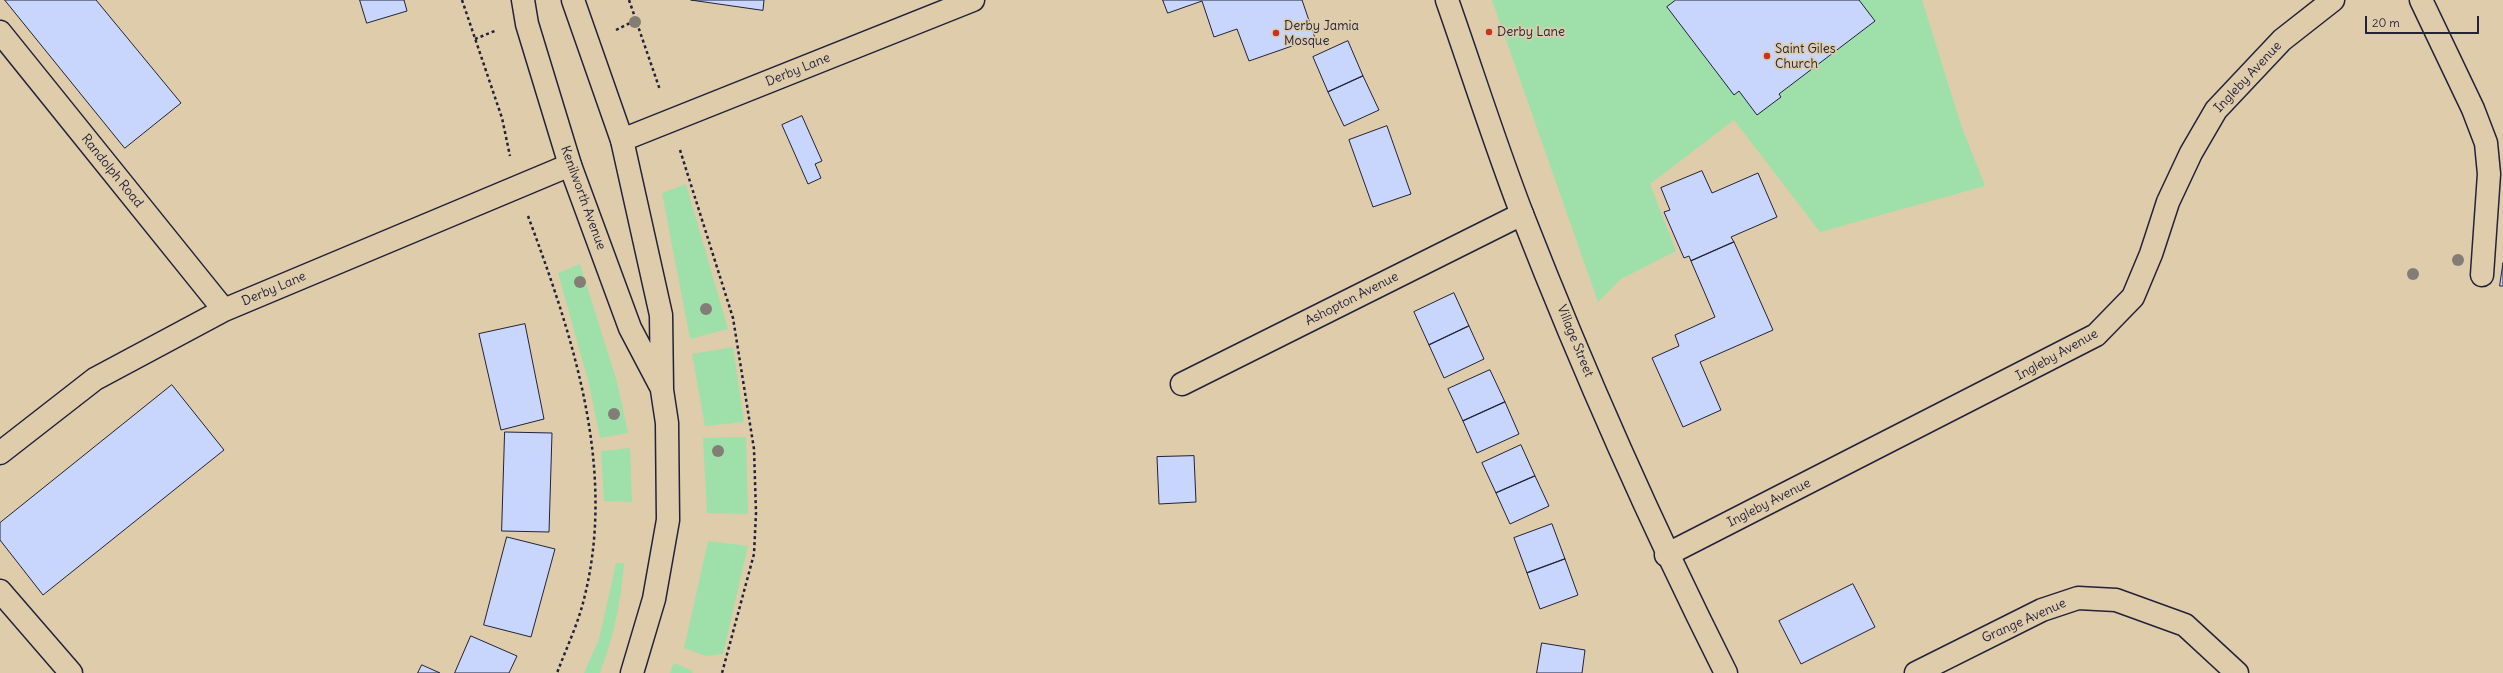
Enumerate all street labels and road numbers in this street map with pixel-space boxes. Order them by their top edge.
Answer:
street label: Ingleby Avenue [2211,38,2285,116]
street label: Derby Lane [763,50,833,90]
street label: Randolph Road [78,131,146,211]
street label: Kenilworth Avenue [557,144,609,252]
street label: Derby Lane [240,269,308,309]
street label: Ashopton Avenue [1303,269,1401,329]
street label: Village Street [1553,303,1597,379]
street label: Ingleby Avenue [2013,326,2101,384]
street label: Ingleby Avenue [1725,475,1813,531]
street label: Grange Avenue [1980,595,2068,647]

